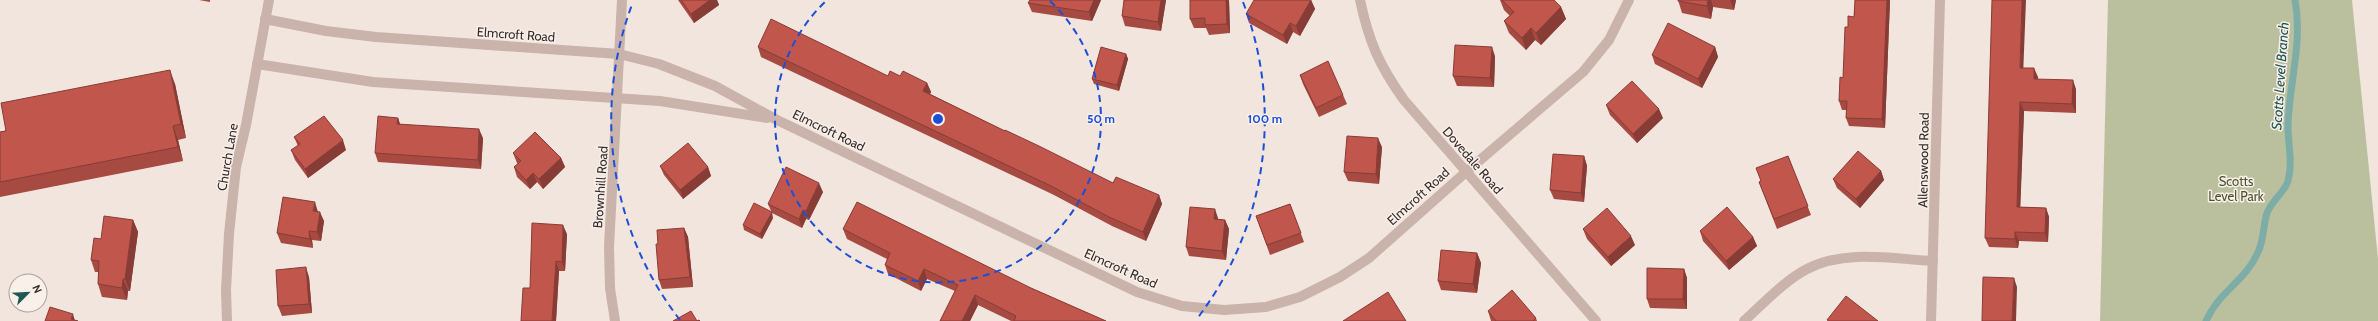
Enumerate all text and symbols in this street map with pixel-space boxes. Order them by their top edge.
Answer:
water label: Scotts Level Branch [2267,21,2293,131]
street label: Elmcroft Road [476,23,556,45]
street label: Elmcroft Road [790,106,868,154]
text: 50 m [1087,111,1115,126]
text: 100 m [1248,111,1282,126]
centre of rings [931,112,945,126]
street label: Allenswood Road [1914,112,1932,208]
street label: Church Lane [213,122,241,192]
street label: Dovedale Road [1440,123,1506,197]
street label: Brownhill Road [589,145,611,229]
street label: Elmcroft Road [1384,164,1452,228]
park label: Scotts Level Park [2208,173,2264,204]
street label: Elmcroft Road [1082,245,1160,291]
north arrow [8,273,48,313]
text: N [29,283,45,295]

